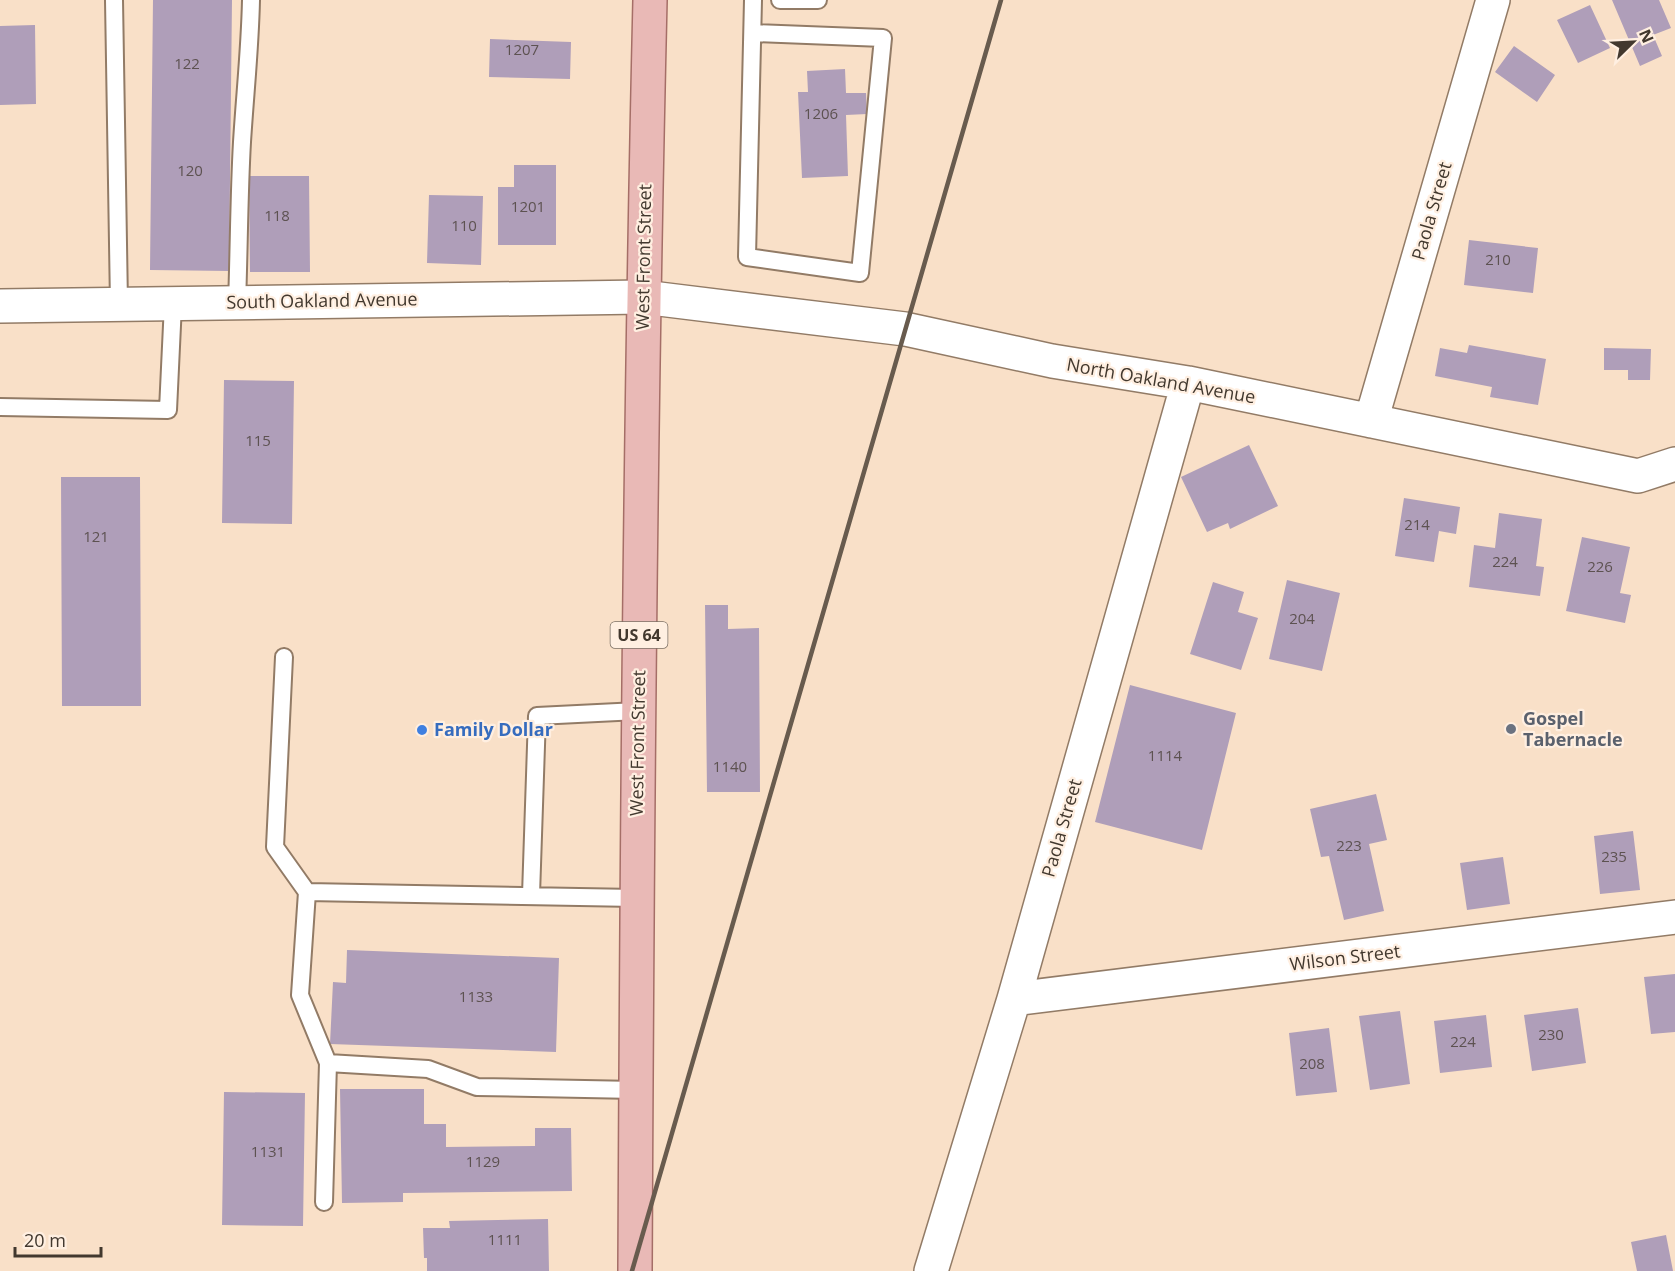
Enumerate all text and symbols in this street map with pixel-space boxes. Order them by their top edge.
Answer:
north arrow [1603,12,1663,72]
text: N [1634,25,1659,46]
house number: 1207 [505,39,539,59]
house number: 122 [174,53,200,73]
house number: 1206 [804,103,838,123]
street label: Paola Street [1406,159,1457,263]
house number: 120 [177,160,203,180]
street label: West Front Street [630,184,656,330]
house number: 1201 [511,196,545,216]
house number: 118 [264,205,290,225]
house number: 110 [451,215,477,235]
house number: 210 [1485,249,1511,269]
street label: South Oakland Avenue [226,286,418,314]
street label: North Oakland Avenue [1065,352,1257,408]
house number: 115 [245,430,271,450]
house number: 214 [1404,514,1430,534]
house number: 121 [83,526,109,546]
house number: 224 [1492,551,1518,571]
house number: 226 [1587,556,1613,576]
house number: 204 [1289,608,1315,628]
road number: US 64 [610,622,668,648]
street label: West Front Street [624,670,650,816]
place label: Gospel Tabernacle [1523,706,1623,751]
place label: Family Dollar [434,717,553,741]
marker: Gospel Tabernacle [1504,722,1518,736]
marker: Family Dollar [415,723,429,737]
house number: 1114 [1148,745,1183,765]
house number: 1140 [713,756,747,776]
street label: Paola Street [1036,776,1087,880]
house number: 223 [1336,835,1362,855]
house number: 235 [1601,846,1627,866]
street label: Wilson Street [1288,938,1401,976]
house number: 1133 [459,986,493,1006]
house number: 230 [1538,1024,1564,1044]
house number: 224 [1450,1031,1476,1051]
house number: 208 [1299,1053,1325,1073]
house number: 1131 [251,1141,285,1161]
house number: 1129 [466,1151,500,1171]
scale bar [15,1220,100,1258]
text: 20 m [24,1228,66,1252]
house number: 1111 [488,1229,522,1249]

